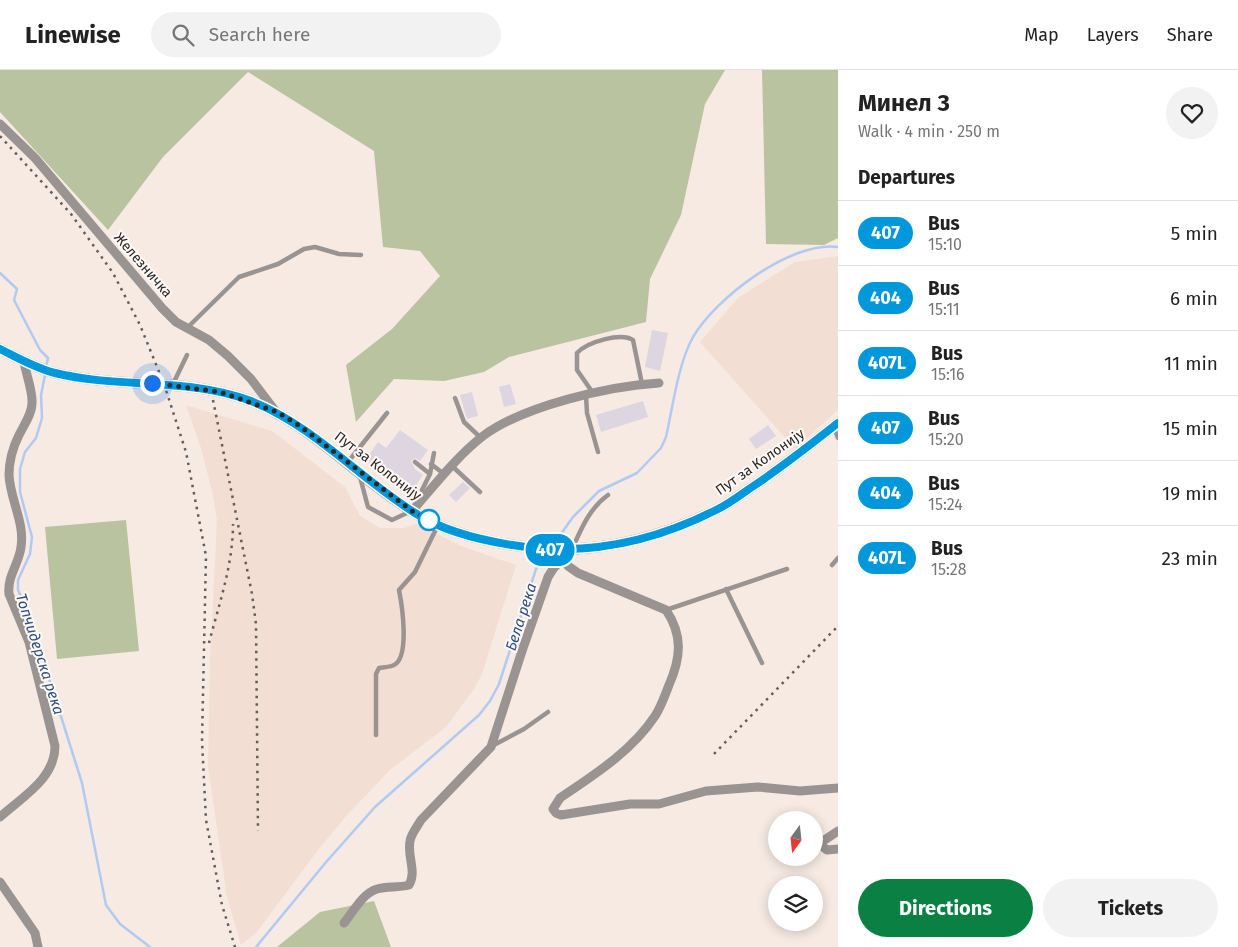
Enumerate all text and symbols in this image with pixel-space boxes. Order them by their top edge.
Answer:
search box [151,12,501,57]
text: Linewise [25,21,121,49]
icon: search [169,21,197,49]
text: Search here [209,23,310,46]
text: Map [1024,24,1059,46]
text: Layers [1087,24,1139,46]
text: Share [1167,24,1213,46]
button: heart [1166,87,1218,139]
text: Минел 3 [858,89,950,117]
text: Walk · 4 min · 250 m [858,122,1000,141]
text: Departures [858,166,955,189]
text: Bus [928,212,960,235]
text: 407 [871,222,900,244]
text: 5 min [1171,222,1218,245]
street label: Железничка [110,229,176,301]
text: 15:10 [928,235,962,254]
text: Bus [928,277,960,300]
text: 404 [870,287,901,309]
text: 6 min [1170,287,1218,310]
text: 15:11 [928,300,960,319]
text: Bus [931,342,963,365]
text: 407L [868,352,906,374]
text: 11 min [1164,352,1218,375]
text: 15:16 [931,365,965,384]
your location [140,371,165,396]
text: Bus [928,407,960,430]
text: 407 [871,417,900,439]
text: 15 min [1162,417,1218,440]
street label: Пут за Колонију [712,425,808,499]
street label: Пут за Колонију [331,428,425,504]
text: 15:20 [928,430,964,449]
text: Bus [928,472,960,495]
text: 404 [870,482,901,504]
text: 19 min [1162,482,1218,505]
text: 15:24 [928,495,963,514]
unlabelled marker [418,509,440,531]
line badge: 407 [521,534,579,566]
text: Bus [931,537,963,560]
text: 407 [536,539,564,561]
text: 407L [868,547,906,569]
text: 23 min [1161,547,1218,570]
text: 15:28 [931,560,967,579]
water label: Бела река [502,581,540,653]
water label: Топчидерска река [12,591,68,717]
north arrow [768,811,822,866]
map controls [768,811,823,931]
button: layers [768,876,823,931]
button: Directions [858,879,1033,937]
button: Tickets [1043,879,1218,937]

